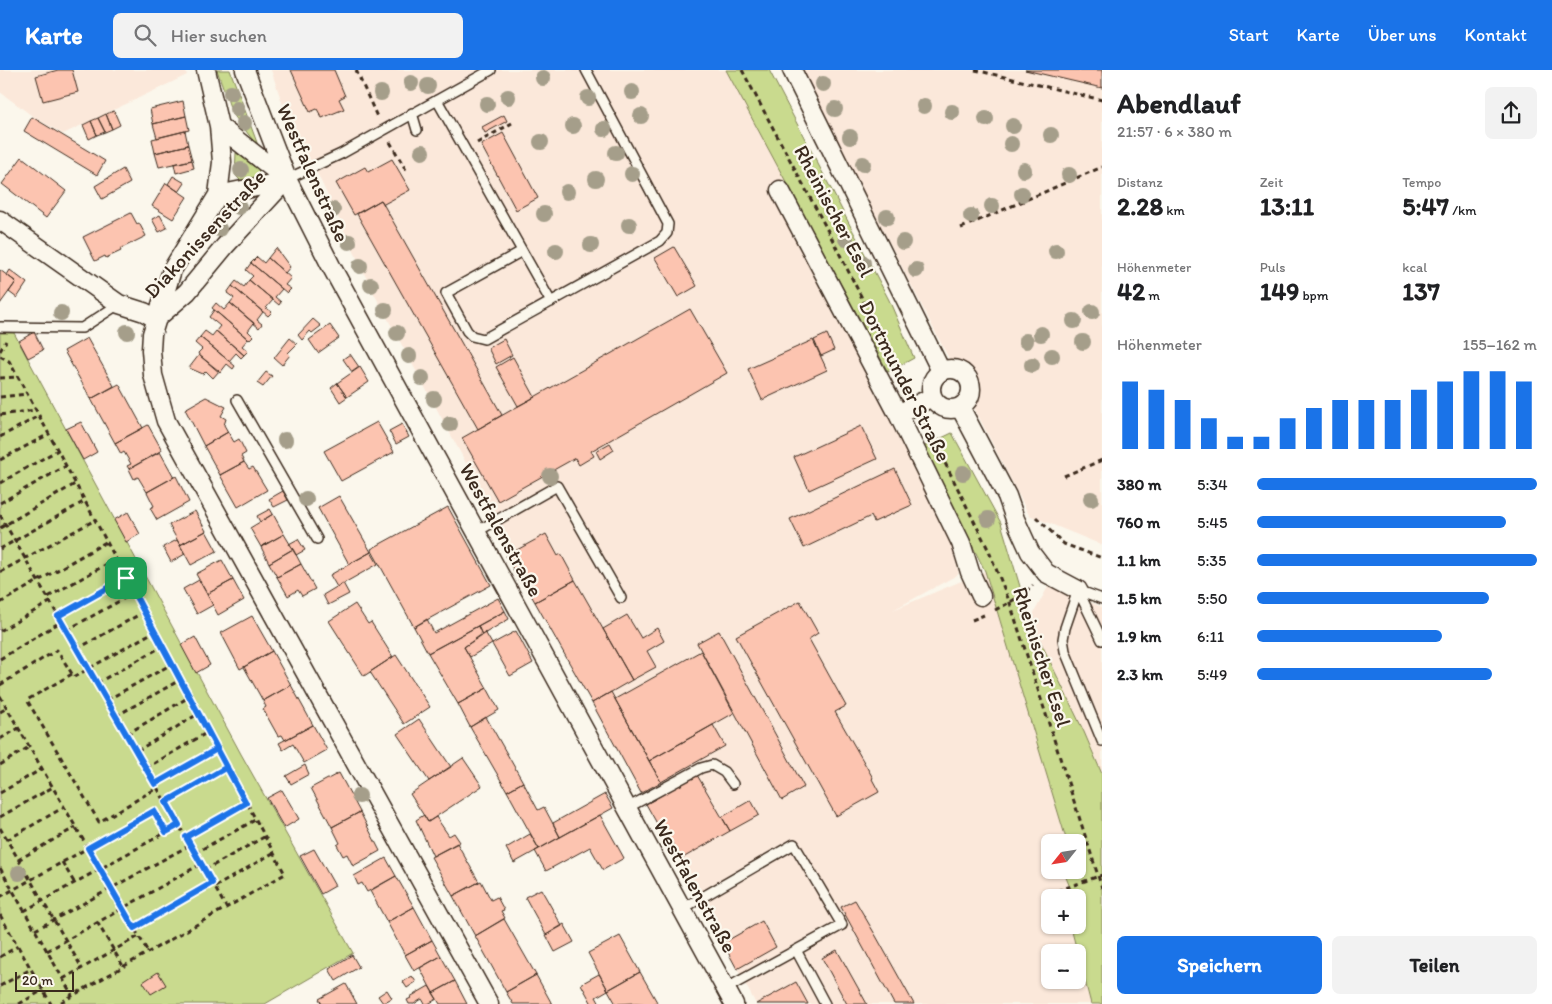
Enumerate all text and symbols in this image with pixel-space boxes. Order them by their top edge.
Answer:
search box [113,13,463,58]
text: Karte [25,21,83,50]
icon: search [131,21,159,49]
text: Hier suchen [171,24,267,47]
text: Start [1229,24,1268,46]
text: Karte [1296,24,1340,46]
text: Über uns [1368,24,1437,46]
text: Kontakt [1465,24,1527,46]
text: Abendlauf [1117,86,1241,120]
button: share [1485,87,1537,139]
street label: Westfalenstraße [272,100,355,246]
text: 21:57 · 6 × 380 m [1117,122,1232,141]
street label: Rheinischer Esel [789,140,880,281]
street label: Diakonissenstraße [139,164,271,303]
text: Distanz [1117,174,1163,191]
text: Zeit [1260,174,1283,191]
text: Tempo [1402,174,1441,191]
text: 2.28 [1117,191,1163,221]
text: 13:11 [1260,191,1314,221]
text: 5:47 [1402,191,1449,221]
text: km [1163,202,1185,219]
text: /km [1449,202,1477,219]
text: Höhenmeter [1117,259,1191,276]
text: Puls [1260,259,1286,276]
text: kcal [1402,259,1427,276]
text: 42 [1117,276,1145,306]
text: 149 [1260,276,1299,306]
text: 137 [1402,276,1440,306]
text: m [1145,287,1160,304]
text: bpm [1299,287,1328,304]
street label: Dortmunder Straße [854,296,957,466]
text: Höhenmeter [1117,335,1202,354]
text: 155–162 m [1462,335,1537,354]
street label: Westfalenstraße [454,459,549,601]
text: 380 m [1117,475,1161,494]
text: 5:34 [1197,475,1228,494]
text: 760 m [1117,513,1160,532]
text: 5:45 [1197,513,1227,532]
text: 1.1 km [1117,551,1161,570]
text: 5:35 [1197,551,1226,570]
pin [105,557,147,599]
icon: arrive [112,564,140,592]
street label: Rheinischer Esel [1008,584,1077,730]
text: 1.5 km [1117,589,1162,608]
text: 5:50 [1197,589,1228,608]
text: 1.9 km [1117,627,1161,646]
text: 6:11 [1197,627,1224,646]
text: 2.3 km [1117,665,1163,684]
text: 5:49 [1197,665,1227,684]
street label: Westfalenstraße [648,815,743,957]
north arrow [1041,834,1086,879]
map controls [1041,834,1086,989]
button: + [1041,889,1086,934]
button: Speichern [1117,936,1322,994]
button: Teilen [1332,936,1537,994]
button: − [1041,944,1086,989]
scale bar [15,969,74,992]
text: 20 m [22,972,53,989]

